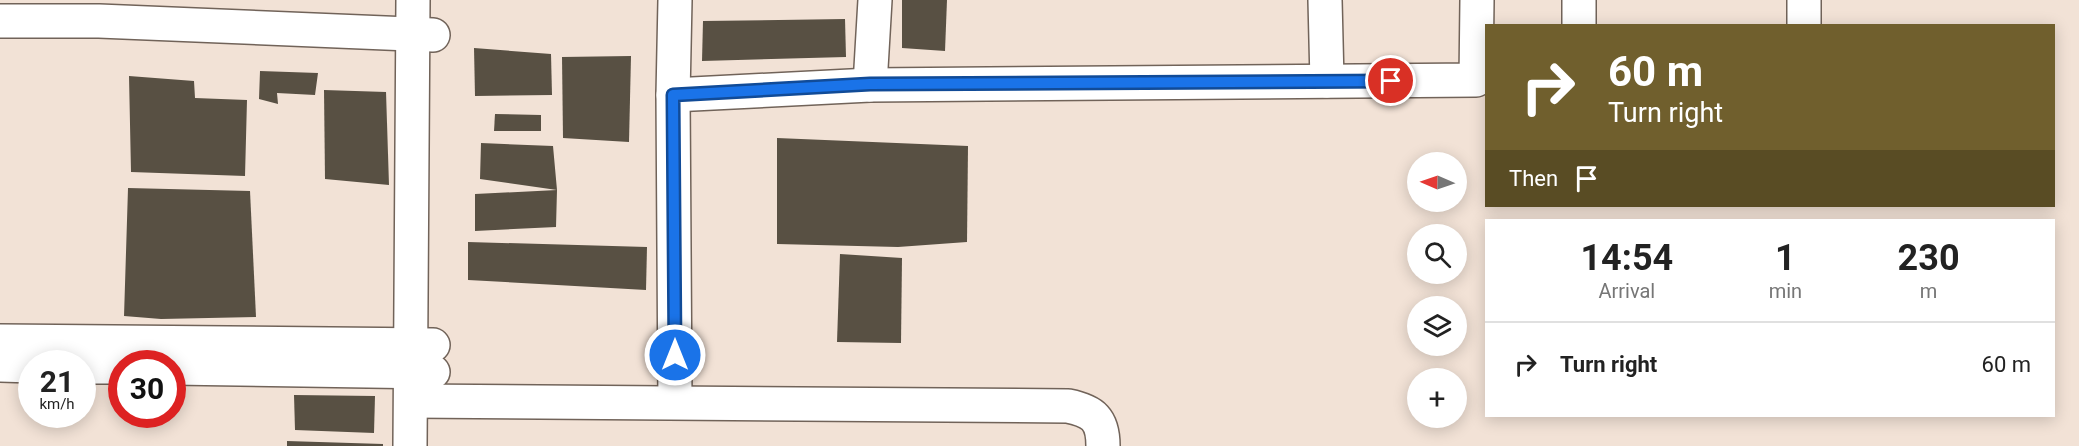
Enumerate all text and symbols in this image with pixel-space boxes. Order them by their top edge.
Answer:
text: 60 m [1608,47,1703,96]
icon: right [1509,48,1587,126]
pin [1365,55,1416,106]
icon: arrive [1374,64,1407,97]
text: Turn right [1608,97,1723,129]
north arrow [1407,152,1467,212]
map controls [1407,152,1467,428]
icon: arrive [1570,162,1603,195]
text: Then [1509,166,1558,191]
button: search [1407,224,1467,284]
text: 14:54 [1580,237,1673,279]
text: 1 [1775,237,1796,279]
text: 230 [1898,237,1960,279]
text: Arrival [1598,279,1655,303]
text: min [1769,279,1802,303]
text: m [1920,279,1937,303]
button: layers [1407,296,1467,356]
position arrow [643,323,707,387]
icon: right [1509,348,1542,381]
speed limit sign: 30 [108,350,186,428]
text: Turn right [1560,352,1657,377]
text: 60 m [1982,352,2031,377]
text: 21 [40,364,74,399]
button: + [1407,368,1467,428]
text: km/h [39,395,75,413]

